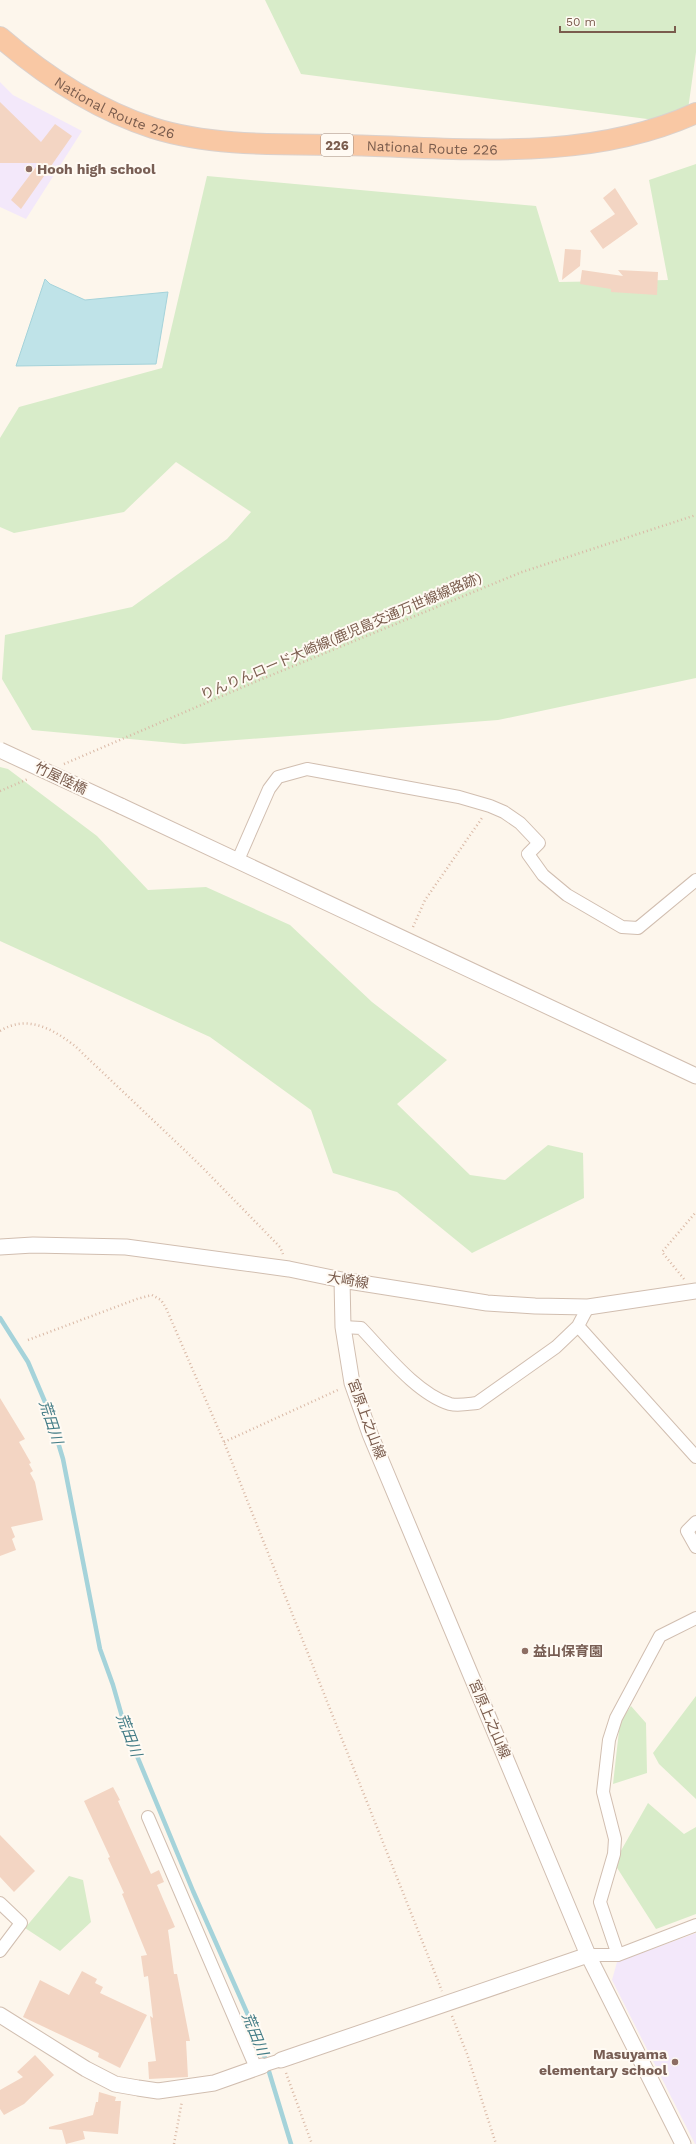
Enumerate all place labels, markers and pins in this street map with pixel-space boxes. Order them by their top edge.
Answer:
place label: Hooh high school [37,161,156,177]
marker: Hooh high school [24,164,34,174]
place label: 益山保育園 [533,1643,603,1659]
marker: 益山保育園 [520,1646,530,1656]
place label: Masuyama elementary school [539,2046,668,2078]
marker: Masuyama elementary school [670,2057,680,2067]

